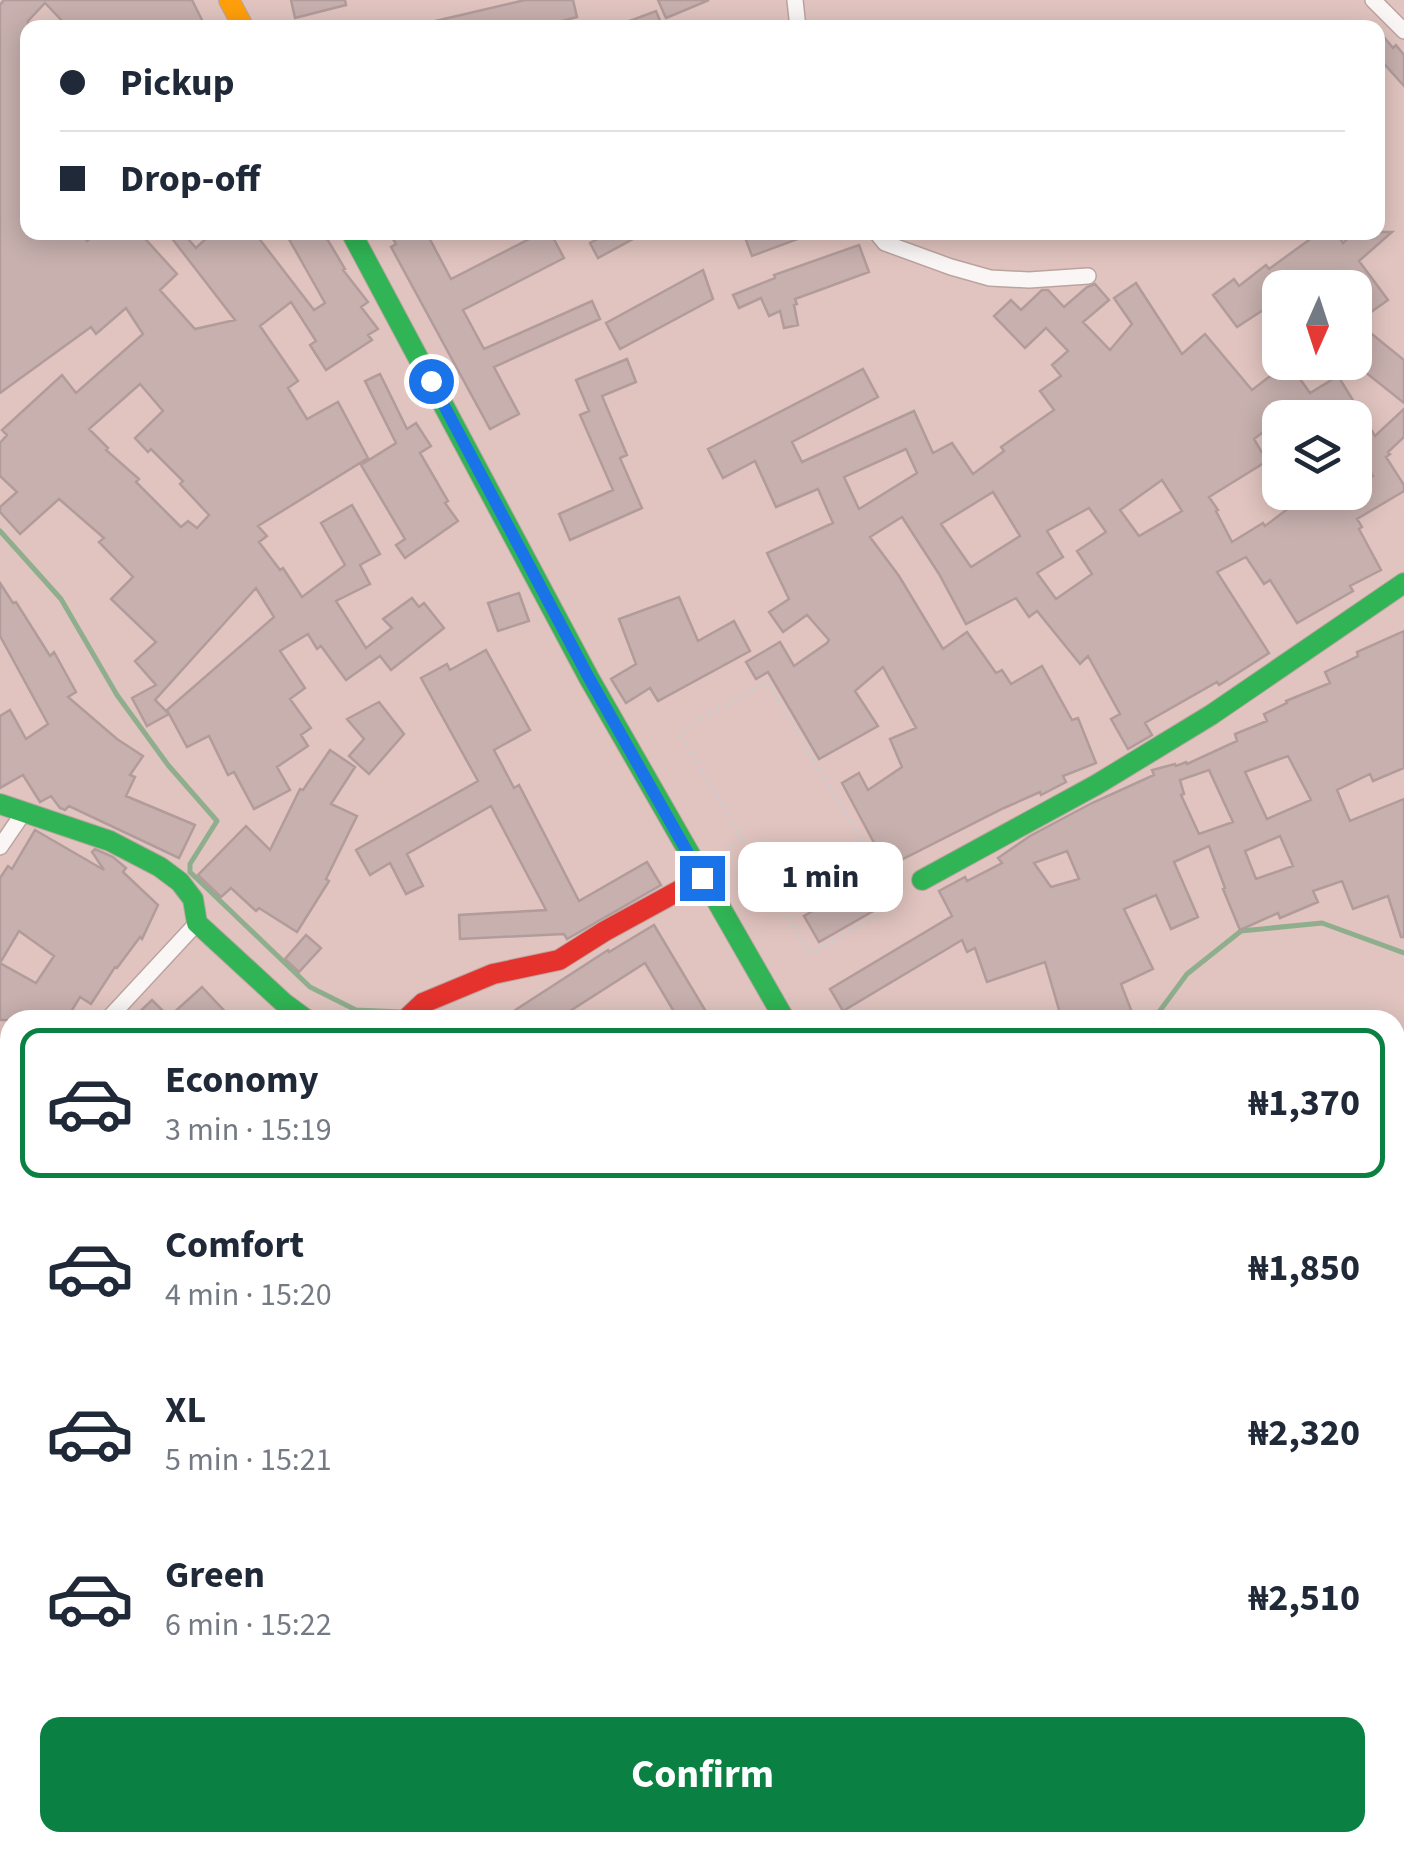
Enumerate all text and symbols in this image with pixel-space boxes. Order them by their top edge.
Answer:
text: Pickup [120,56,234,110]
text: Drop-off [120,152,260,206]
north arrow [1262,270,1372,380]
map controls [1262,270,1372,510]
route start [409,359,454,404]
button: layers [1262,400,1372,510]
callout: 1 min [737,843,902,913]
text: 1 min [782,854,859,900]
route end [680,856,725,901]
text: Economy [165,1053,318,1107]
icon: car [45,1058,135,1148]
text: ₦1,370 [1248,1076,1360,1130]
text: 3 min · 15:19 [165,1107,332,1153]
text: Comfort [165,1218,304,1272]
icon: car [45,1223,135,1313]
text: ₦1,850 [1248,1241,1360,1295]
text: 4 min · 15:20 [165,1272,332,1318]
text: XL [165,1383,206,1437]
icon: car [45,1388,135,1478]
text: ₦2,320 [1248,1406,1360,1460]
text: 5 min · 15:21 [165,1437,332,1483]
text: Green [165,1548,265,1602]
icon: car [45,1553,135,1643]
text: ₦2,510 [1248,1571,1360,1625]
text: 6 min · 15:22 [165,1602,332,1648]
button: Confirm [40,1717,1365,1832]

